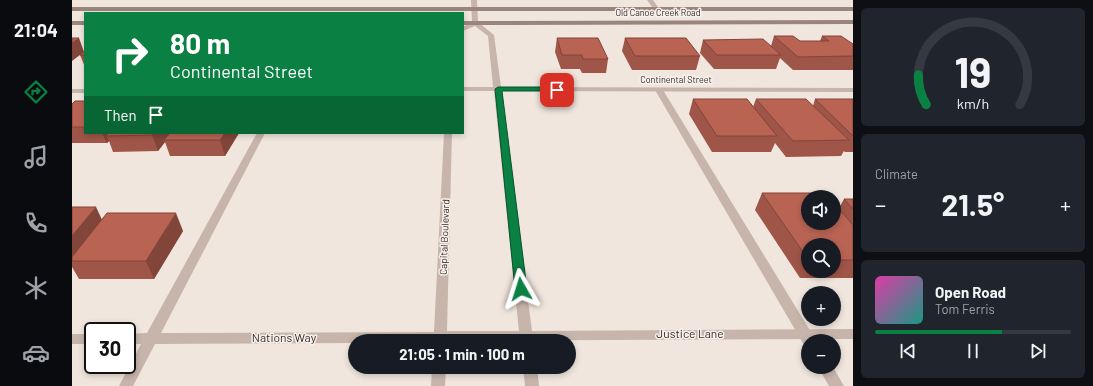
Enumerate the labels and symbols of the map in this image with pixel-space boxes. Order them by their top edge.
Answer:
street label: Old Canoe Creek Road [615,7,701,18]
pin [540,73,574,107]
street label: Continental Street [640,74,712,85]
street label: Capital Boulevard [437,199,451,275]
position arrow [500,268,542,310]
speed limit sign: 30 [84,322,136,374]
street label: Justice Lane [656,326,724,340]
street label: Nations Way [252,330,317,344]

